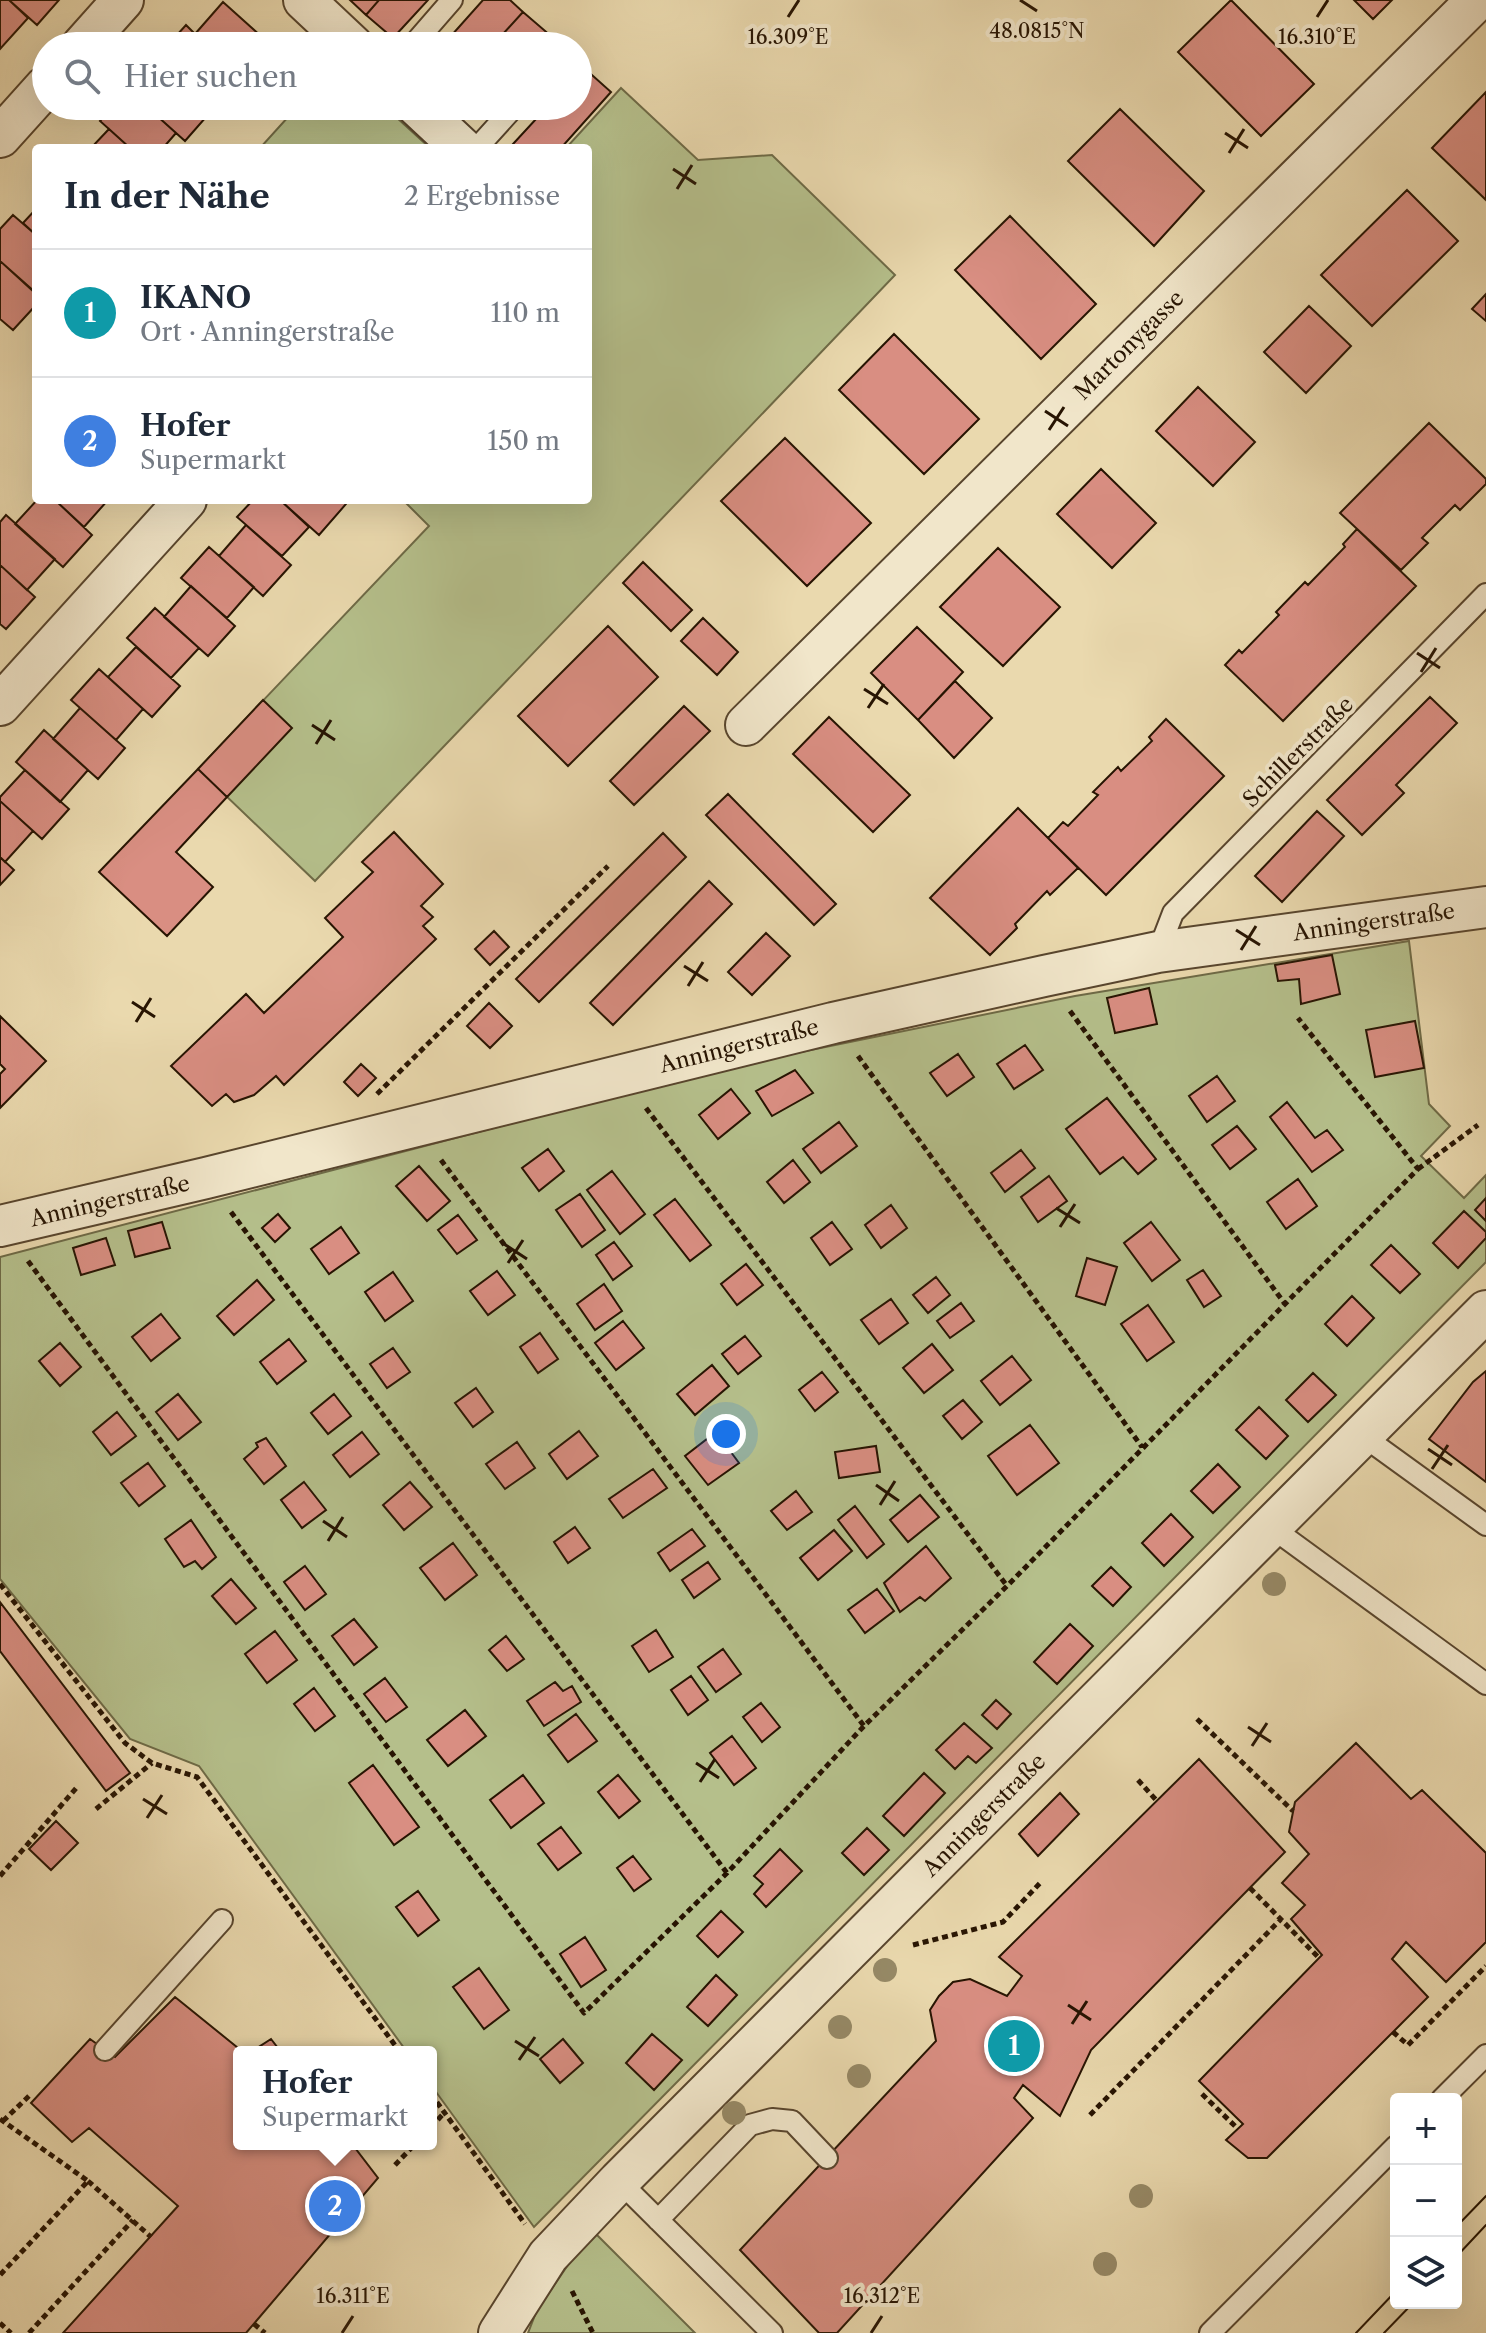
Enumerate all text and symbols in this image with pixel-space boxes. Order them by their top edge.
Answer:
text: 48.0815°N [989,19,1085,43]
text: 16.309°E [747,25,829,49]
text: 16.310°E [1278,25,1356,49]
search box [32,32,592,120]
icon: search [60,54,104,98]
text: Hier suchen [124,58,297,95]
text: In der Nähe [64,175,270,217]
text: 2 Ergebnisse [404,180,560,212]
text: IKANO [140,279,251,316]
street label: Martonygasse [1069,285,1189,405]
text: 1 [84,297,96,329]
text: 110 m [491,297,560,329]
text: Ort · Anningerstraße [140,316,395,348]
text: Hofer [140,407,230,444]
text: 2 [82,425,98,457]
text: 150 m [487,425,560,457]
text: Supermarkt [140,444,286,476]
street label: Schillerstraße [1237,691,1359,813]
street label: Anningerstraße [1290,897,1457,947]
street label: Anningerstraße [656,1013,821,1079]
street label: Anningerstraße [27,1170,192,1233]
your location [706,1414,746,1454]
street label: Anningerstraße [916,1748,1051,1883]
pin: 1 [988,2016,1040,2076]
popup [233,2046,437,2150]
text: Hofer [262,2064,352,2101]
map controls [1390,2093,1462,2309]
button: + [1390,2093,1462,2165]
text: Supermarkt [262,2101,408,2133]
button: − [1390,2165,1462,2237]
pin: 2 [309,2176,361,2236]
button: layers [1390,2237,1462,2309]
text: 16.311°E [316,2284,390,2308]
text: 16.312°E [844,2284,920,2308]

